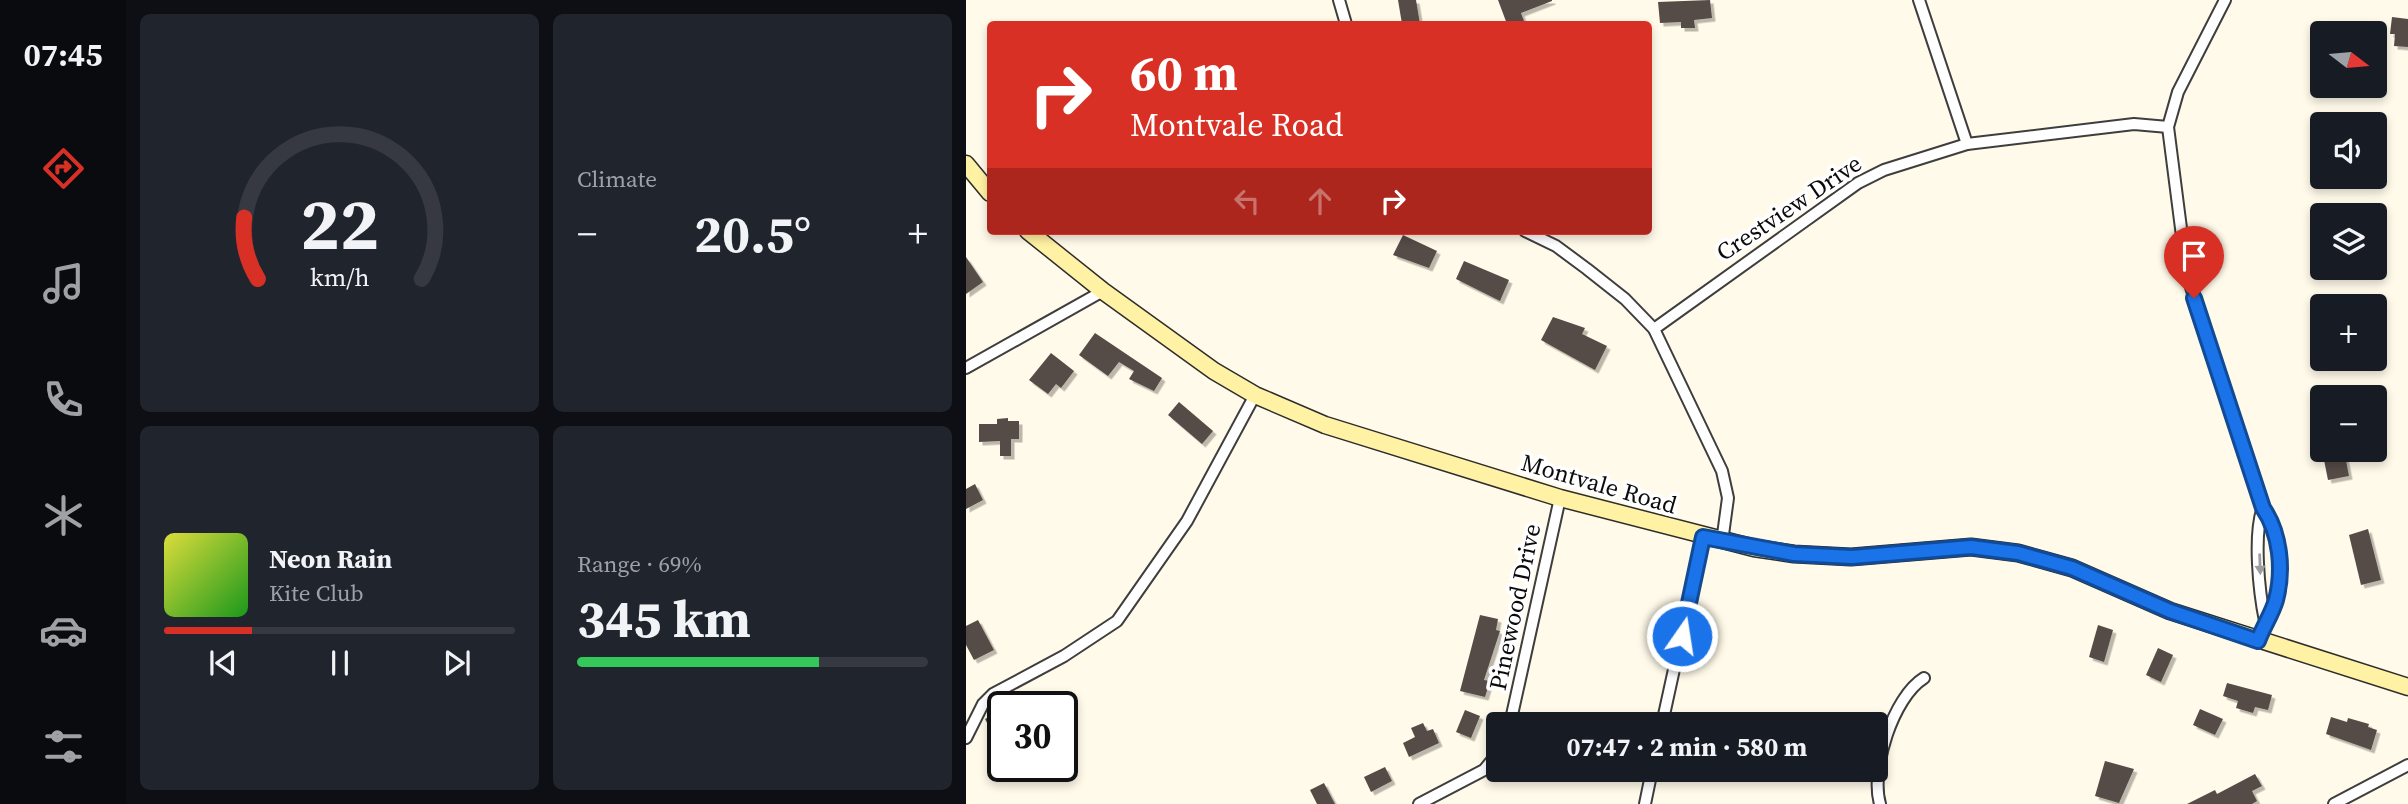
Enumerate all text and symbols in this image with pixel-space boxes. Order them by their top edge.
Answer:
north arrow [2310,21,2387,98]
map controls [2310,21,2387,462]
text: 07:45 [24,33,102,77]
text: 60 m [1130,39,1238,106]
icon: right [1015,49,1106,140]
text: Montvale Road [1130,103,1344,147]
button: sound [2310,112,2387,189]
icon: directions [39,144,88,193]
street label: Crestview Drive [1710,147,1868,268]
text: Climate [577,163,657,195]
text: 22 [300,174,379,273]
icon: left [1228,182,1266,220]
icon: ahead [1301,182,1339,220]
icon: right [1374,182,1412,220]
text: 20.5° [694,198,811,269]
button: layers [2310,203,2387,280]
text: − [577,208,597,260]
text: + [908,208,928,260]
pin [2164,226,2224,298]
icon: arrive [2175,237,2213,275]
icon: music [39,259,88,308]
text: km/h [310,260,369,294]
button: + [2310,294,2387,371]
icon: phone [39,375,88,424]
button: − [2310,385,2387,462]
street label: Montvale Road [1518,446,1681,522]
icon: climate [39,491,88,540]
street label: Pinewood Drive [1481,521,1548,693]
text: Neon Rain [269,541,392,577]
text: Range · 69% [577,548,702,580]
one-way arrow [2254,553,2265,575]
text: Kite Club [269,577,364,609]
text: 345 km [577,583,751,654]
position arrow [1645,599,1719,673]
icon: car [39,606,88,655]
icon: previous [204,644,242,682]
icon: pause [321,644,359,682]
icon: next [438,644,476,682]
speed limit sign: 30 [987,691,1078,782]
icon: filters [39,722,88,771]
text: 07:47 · 2 min · 580 m [1567,729,1807,765]

